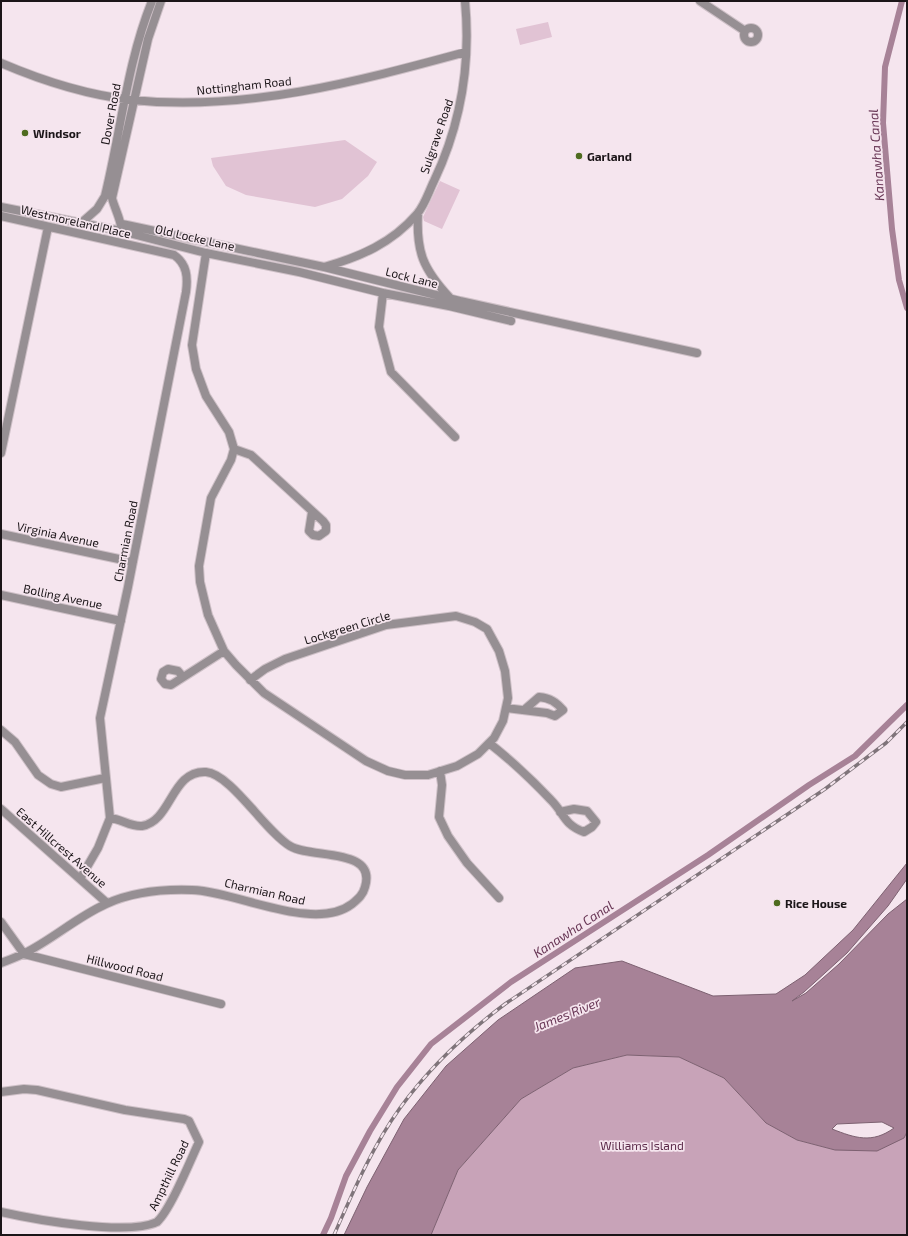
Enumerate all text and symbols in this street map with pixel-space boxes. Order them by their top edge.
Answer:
street label: Nottingham Road [196,73,292,97]
street label: Dover Road [97,82,123,146]
street label: Sulgrave Road [417,97,455,175]
water label: Kanawha Canal [865,108,887,202]
place label: Windsor [33,126,81,140]
marker: Windsor [20,128,30,138]
place label: Garland [587,149,632,163]
marker: Garland [574,151,584,161]
street label: Westmoreland Place [19,201,133,241]
street label: Old Locke Lane [154,221,236,253]
street label: Lock Lane [384,264,440,290]
street label: Charmian Road [110,499,140,583]
street label: Virginia Avenue [16,518,100,550]
street label: Bolling Avenue [22,581,104,611]
street label: Lockgreen Circle [302,607,392,647]
street label: East Hillcrest Avenue [14,804,110,890]
street label: Charmian Road [223,875,307,907]
place label: Rice House [785,896,847,910]
water label: Kanawha Canal [530,897,616,961]
marker: Rice House [772,898,782,908]
street label: Hillwood Road [85,951,165,983]
water label: James River [531,993,603,1035]
street label: Ampthill Road [145,1138,191,1212]
park label: Williams Island [600,1138,684,1152]

